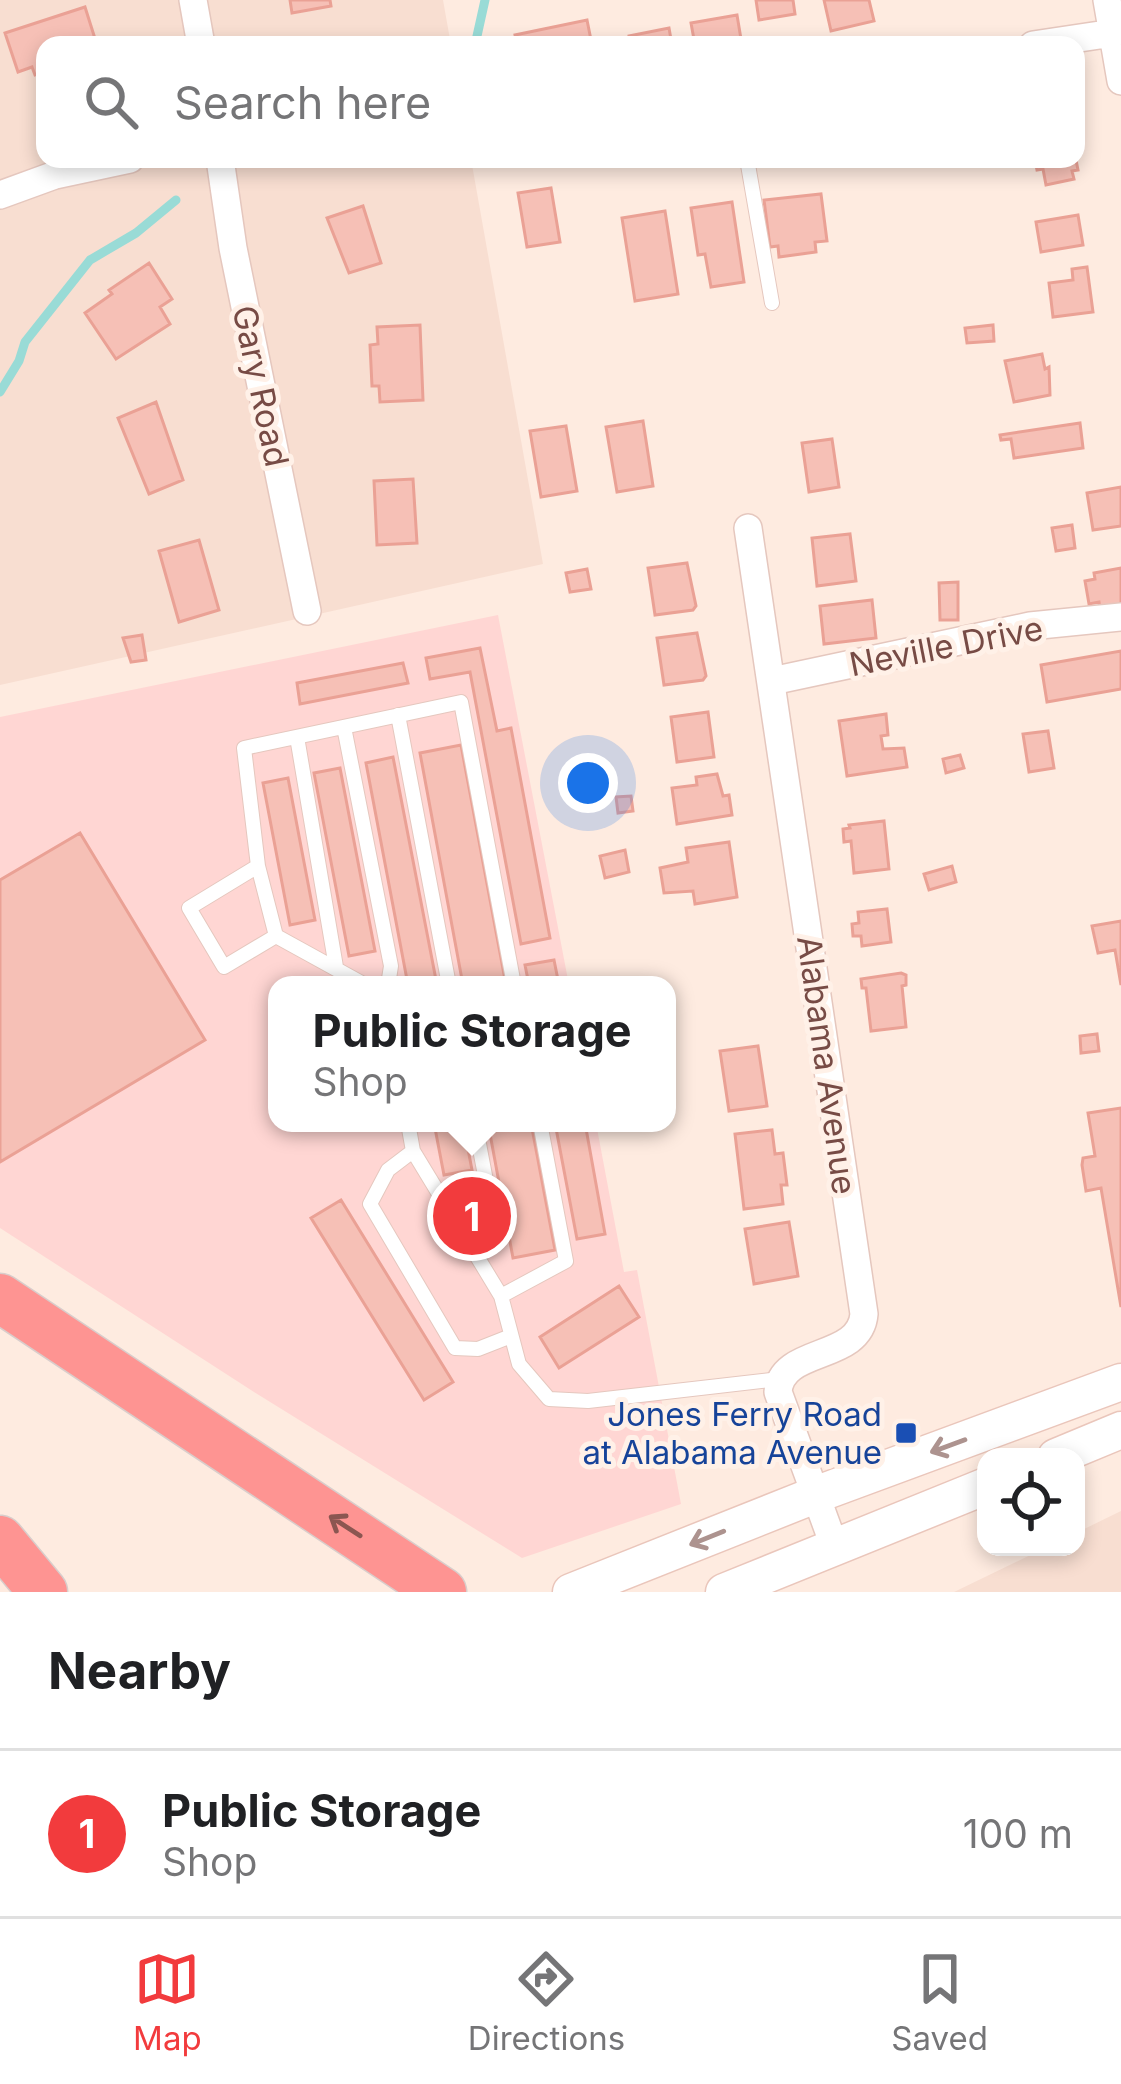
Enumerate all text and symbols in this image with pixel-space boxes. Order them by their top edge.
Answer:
search box [36,36,1085,168]
icon: search [78,69,144,135]
text: Search here [174,75,431,130]
street label: Gary Road [224,302,298,470]
street label: Neville Drive [846,608,1046,684]
your location [558,753,618,813]
street label: Alabama Avenue [789,933,865,1197]
popup [268,976,676,1132]
text: Public Storage [312,1003,632,1058]
text: Shop [312,1058,408,1105]
pin: 1 [433,1171,511,1261]
place label: Jones Ferry Road at Alabama Avenue [582,1394,882,1472]
marker: Jones Ferry Road at Alabama Avenue [893,1420,919,1446]
one-way arrow [930,1437,967,1458]
map controls [977,1448,1085,1556]
button: locate [977,1448,1085,1556]
one-way arrow [329,1513,363,1538]
one-way arrow [689,1529,726,1550]
text: Nearby [48,1640,231,1701]
text: Public Storage [162,1783,481,1838]
text: 1 [79,1810,95,1857]
text: 100 m [963,1810,1073,1857]
text: Shop [162,1838,257,1885]
tab: Map [133,1946,202,2058]
tab: Directions [468,1946,625,2058]
tab: Saved [891,1946,988,2058]

